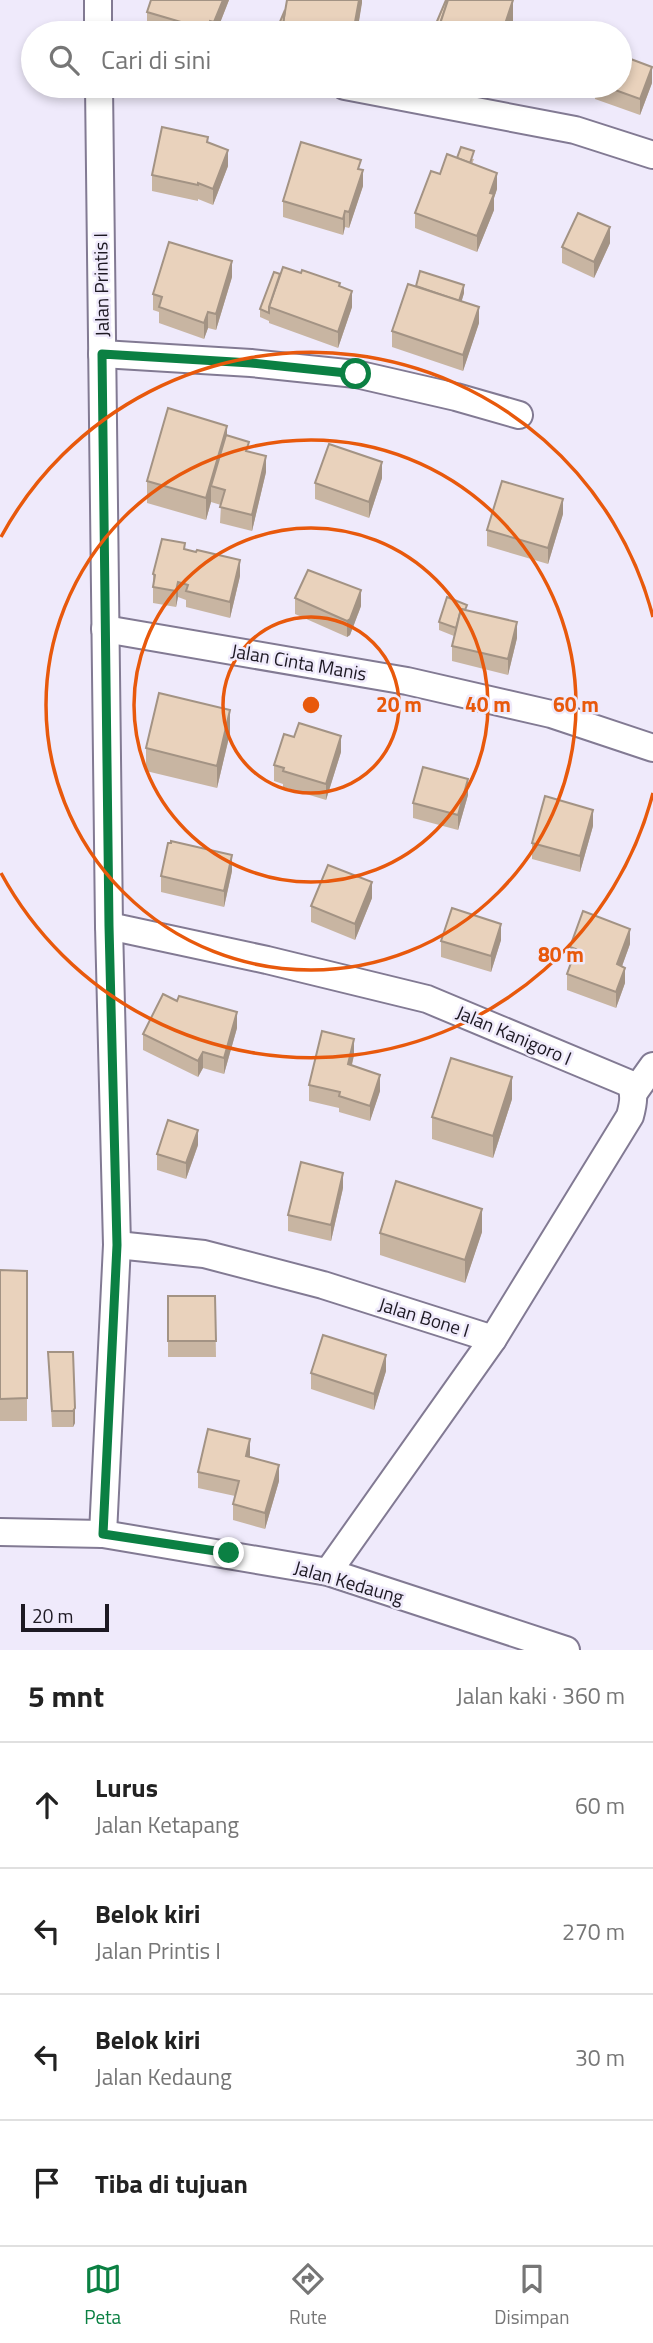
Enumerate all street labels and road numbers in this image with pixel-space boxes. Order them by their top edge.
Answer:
street label: Jalan Printis I [85,233,116,337]
street label: Jalan Cinta Manis [229,635,369,688]
street label: Jalan Kanigoro I [452,997,577,1072]
street label: Jalan Bone I [375,1289,473,1344]
street label: Jalan Kedaung [291,1552,408,1611]

